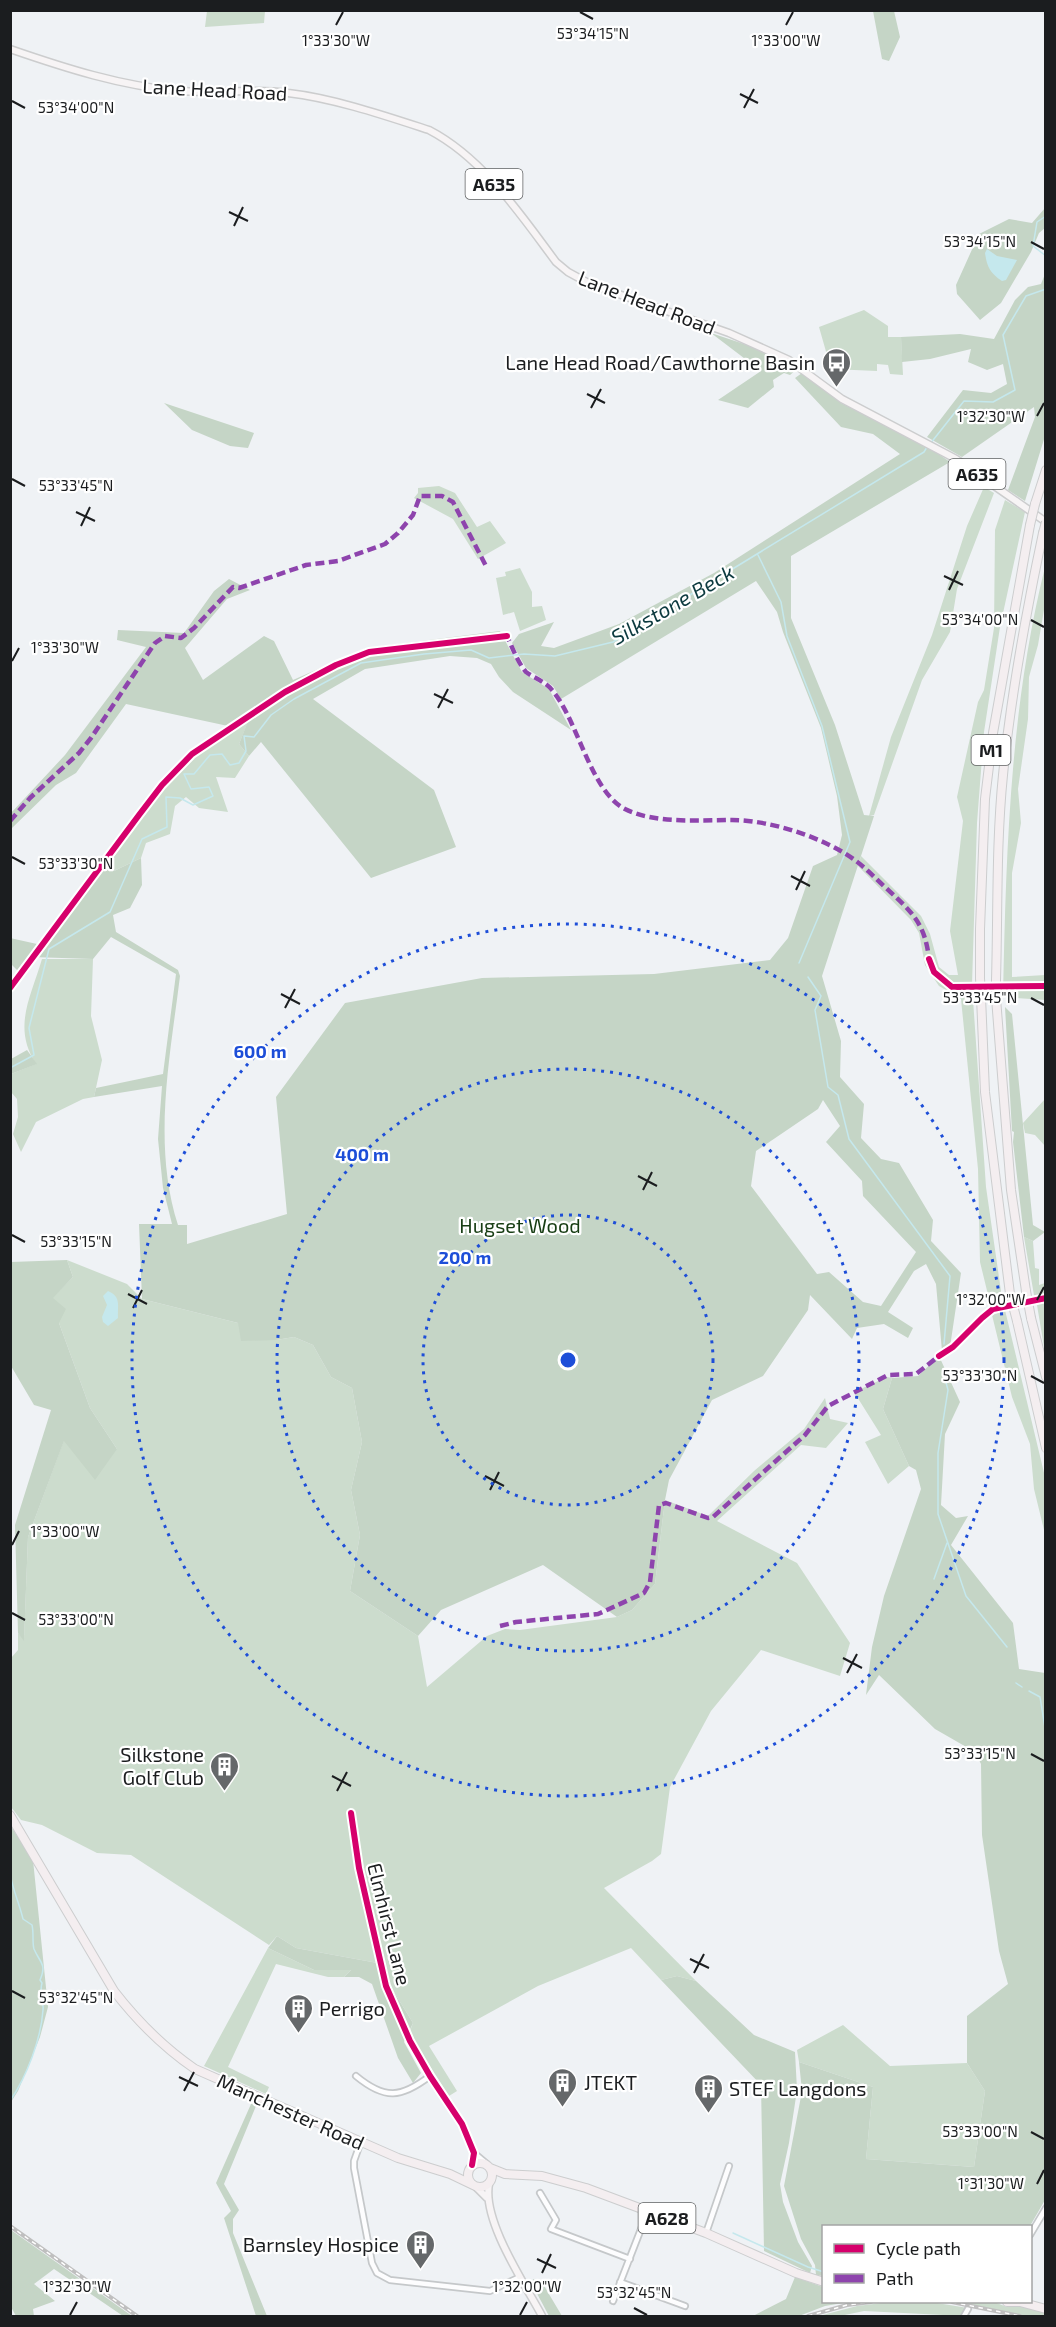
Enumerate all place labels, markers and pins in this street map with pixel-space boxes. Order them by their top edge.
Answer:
bus stop icon: Lane Head Road/Cawthorne Basin [820,346,852,388]
place label: Lane Head Road/Cawthorne Basin [505,350,815,374]
centre of rings [558,1350,578,1370]
place label: Silkstone Golf Club [120,1742,204,1789]
building icon: Silkstone Golf Club [209,1750,241,1792]
building icon: Perrigo [282,1992,314,2034]
place label: Perrigo [319,1996,385,2020]
building icon: JTEKT [547,2066,579,2108]
place label: JTEKT [584,2070,637,2094]
building icon: STEF Langdons [692,2072,724,2114]
place label: STEF Langdons [729,2076,867,2100]
building icon: Barnsley Hospice [404,2228,436,2270]
place label: Barnsley Hospice [243,2232,399,2256]

